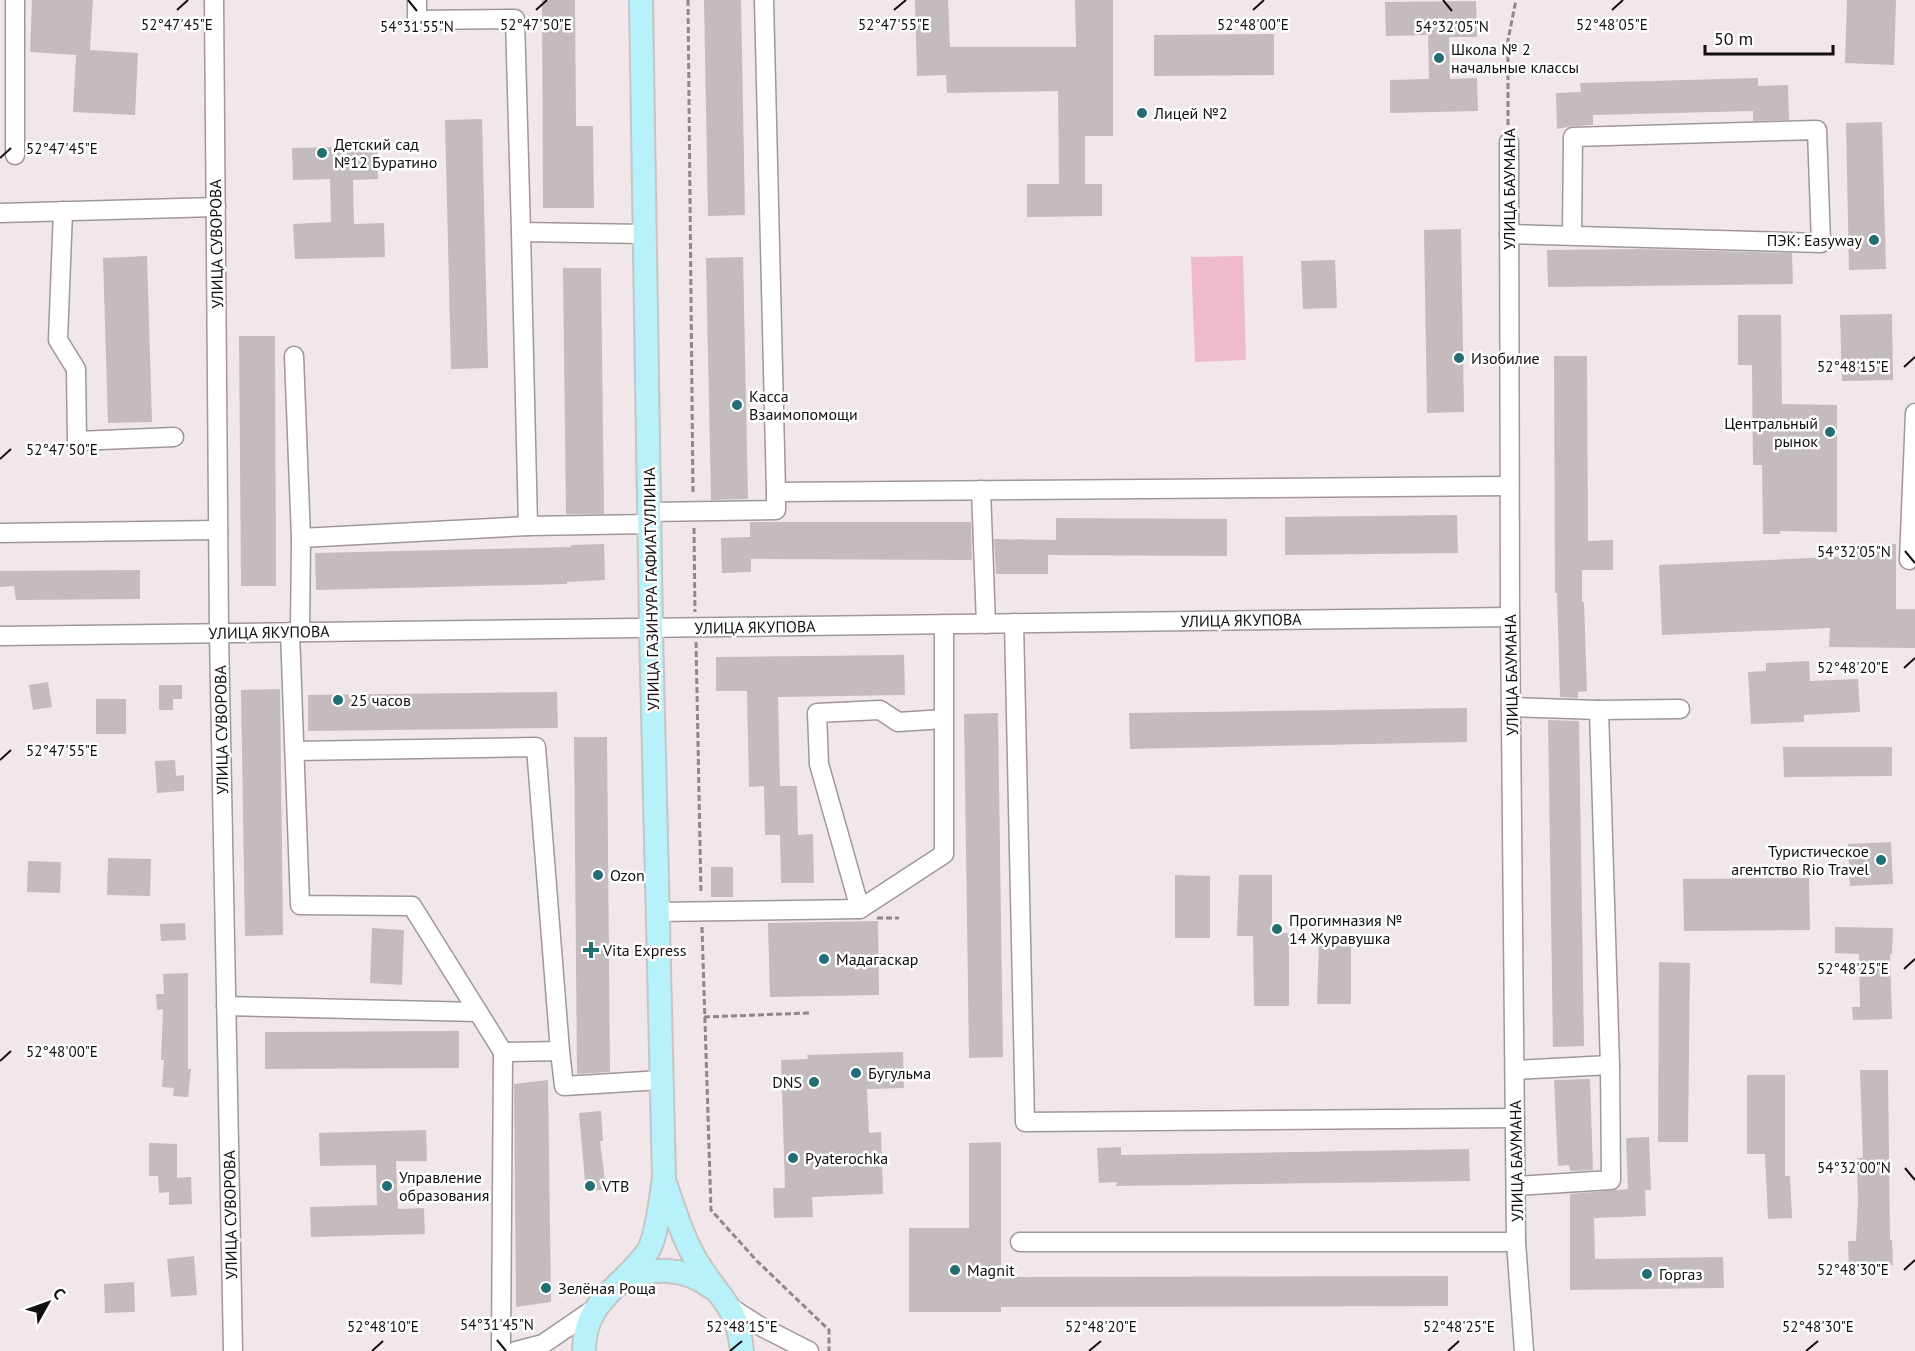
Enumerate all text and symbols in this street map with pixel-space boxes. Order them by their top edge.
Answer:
text: 52°47'45"E [141,15,213,34]
text: 52°47'50"E [500,15,572,34]
text: 52°47'55"E [858,15,930,34]
text: 52°48'00"E [1217,15,1289,34]
text: 52°48'05"E [1576,15,1648,34]
text: 54°31'55"N [380,17,454,36]
text: 54°32'05"N [1415,17,1489,36]
scale bar [1705,18,1832,56]
text: 50 m [1714,27,1753,50]
place label: Школа № 2 начальные классы [1451,39,1579,77]
marker: Школа № 2 начальные классы [1432,51,1446,65]
place label: Лицей №2 [1153,103,1228,123]
marker: Лицей №2 [1135,106,1149,120]
street label: УЛИЦА БАУМАНА [1499,128,1519,250]
place label: Детский сад №12 Буратино [334,134,437,172]
text: 52°47'45"E [26,139,98,158]
marker: Детский сад №12 Буратино [315,146,329,160]
street label: УЛИЦА СУВОРОВА [205,179,227,309]
place label: ПЭК: Easyway [1767,230,1863,250]
marker: ПЭК: Easyway [1867,233,1881,247]
place label: Изобилие [1471,348,1540,368]
marker: Изобилие [1452,351,1466,365]
text: 52°48'15"E [1817,357,1889,376]
place label: Касса Взаимопомощи [749,386,858,424]
marker: Касса Взаимопомощи [730,398,744,412]
place label: Центральный рынок [1724,413,1818,451]
marker: Центральный рынок [1823,425,1837,439]
text: 52°47'50"E [26,440,98,459]
street label: УЛИЦА ГАЗИНУРА ГАФИАТУЛЛИНА [639,466,663,711]
text: 54°32'05"N [1817,542,1891,561]
street label: УЛИЦА ЯКУПОВА [1180,609,1302,631]
street label: УЛИЦА БАУМАНА [1500,613,1522,736]
street label: УЛИЦА ЯКУПОВА [694,616,816,638]
street label: УЛИЦА ЯКУПОВА [208,621,330,643]
text: 52°48'20"E [1817,658,1889,677]
street label: УЛИЦА СУВОРОВА [210,665,232,795]
place label: 25 часов [350,690,411,710]
marker: 25 часов [331,693,345,707]
text: 52°47'55"E [26,741,98,760]
place label: Туристическое агентство Rio Travel [1731,841,1869,879]
marker: Туристическое агентство Rio Travel [1874,853,1888,867]
place label: Ozon [610,865,645,885]
marker: Ozon [591,868,605,882]
place label: Прогимназия № 14 Журавушка [1289,910,1402,948]
marker: Прогимназия № 14 Журавушка [1270,922,1284,936]
place label: Vita Express [602,940,687,960]
marker: Vita Express [584,943,598,957]
place label: Мадагаскар [836,949,918,969]
marker: Мадагаскар [817,952,831,966]
text: 52°48'25"E [1817,959,1889,978]
text: 52°48'00"E [26,1042,98,1061]
place label: Бугульма [868,1063,931,1083]
marker: Бугульма [849,1066,863,1080]
place label: DNS [772,1072,802,1092]
marker: DNS [807,1075,821,1089]
street label: УЛИЦА БАУМАНА [1505,1099,1527,1222]
place label: Pyaterochka [805,1148,888,1168]
street label: УЛИЦА СУВОРОВА [219,1150,241,1280]
marker: Pyaterochka [786,1151,800,1165]
text: 54°32'00"N [1817,1158,1891,1177]
place label: Управление образования [399,1167,489,1205]
place label: VTB [601,1176,629,1196]
marker: Управление образования [380,1179,394,1193]
marker: VTB [583,1179,597,1193]
place label: Magnit [967,1260,1015,1280]
text: 52°48'30"E [1817,1260,1889,1279]
marker: Magnit [948,1263,962,1277]
place label: Горгаз [1659,1264,1702,1284]
marker: Горгаз [1640,1267,1654,1281]
north arrow [18,1273,78,1333]
place label: Зелёная Роща [558,1278,656,1298]
marker: Зелёная Роща [539,1281,553,1295]
text: С [49,1284,70,1303]
text: 54°31'45"N [460,1315,534,1334]
text: 52°48'10"E [347,1317,419,1336]
text: 52°48'15"E [706,1317,778,1336]
text: 52°48'20"E [1065,1317,1137,1336]
text: 52°48'25"E [1423,1317,1495,1336]
text: 52°48'30"E [1782,1317,1854,1336]

